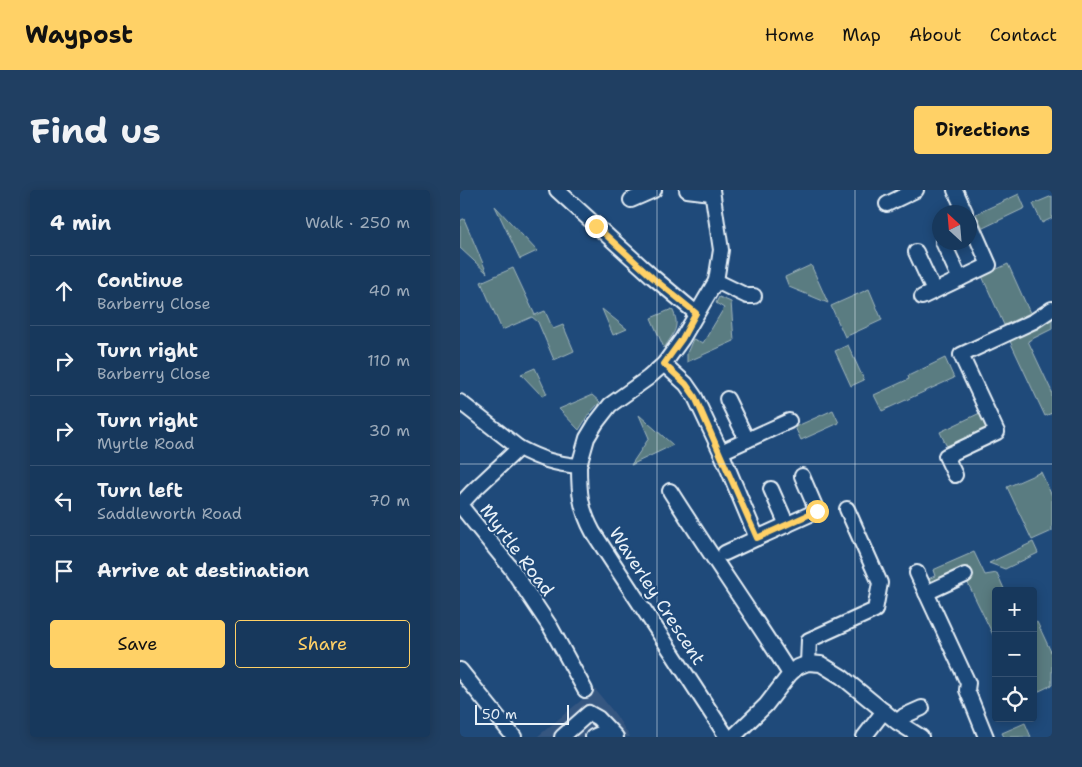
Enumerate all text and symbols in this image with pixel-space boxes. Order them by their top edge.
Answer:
text: Waypost [25,19,133,51]
text: Home [765,23,814,47]
text: Map [842,23,881,47]
text: About [909,23,962,47]
text: Contact [990,23,1057,47]
button: Directions [914,106,1052,154]
text: Find us [30,107,161,154]
north arrow [932,205,977,250]
text: 4 min [50,209,111,237]
text: Walk · 250 m [305,212,410,233]
route end [585,215,608,238]
text: Continue [97,268,183,293]
icon: ahead [50,277,78,305]
text: 40 m [368,280,410,301]
text: Barberry Close [97,293,211,314]
text: Turn right [97,338,198,363]
icon: right [50,347,78,375]
text: 110 m [367,350,410,371]
text: Barberry Close [97,363,211,384]
text: Turn right [97,408,198,433]
icon: right [50,417,78,445]
text: 30 m [369,420,410,441]
text: Myrtle Road [97,433,194,454]
text: Turn left [97,478,183,503]
icon: left [50,487,78,515]
text: 70 m [369,490,410,511]
street label: Myrtle Road [474,499,560,601]
route start [806,500,829,523]
text: Saddleworth Road [97,503,242,524]
street label: Waverley Crescent [603,522,711,670]
icon: arrive [50,557,78,585]
text: Arrive at destination [97,558,309,583]
map controls [992,587,1037,722]
button: + [992,587,1037,632]
button: Save [50,620,225,668]
button: Share [235,620,410,668]
button: − [992,632,1037,677]
button: locate [992,677,1037,722]
scale bar [475,702,569,725]
text: 50 m [482,705,517,723]

